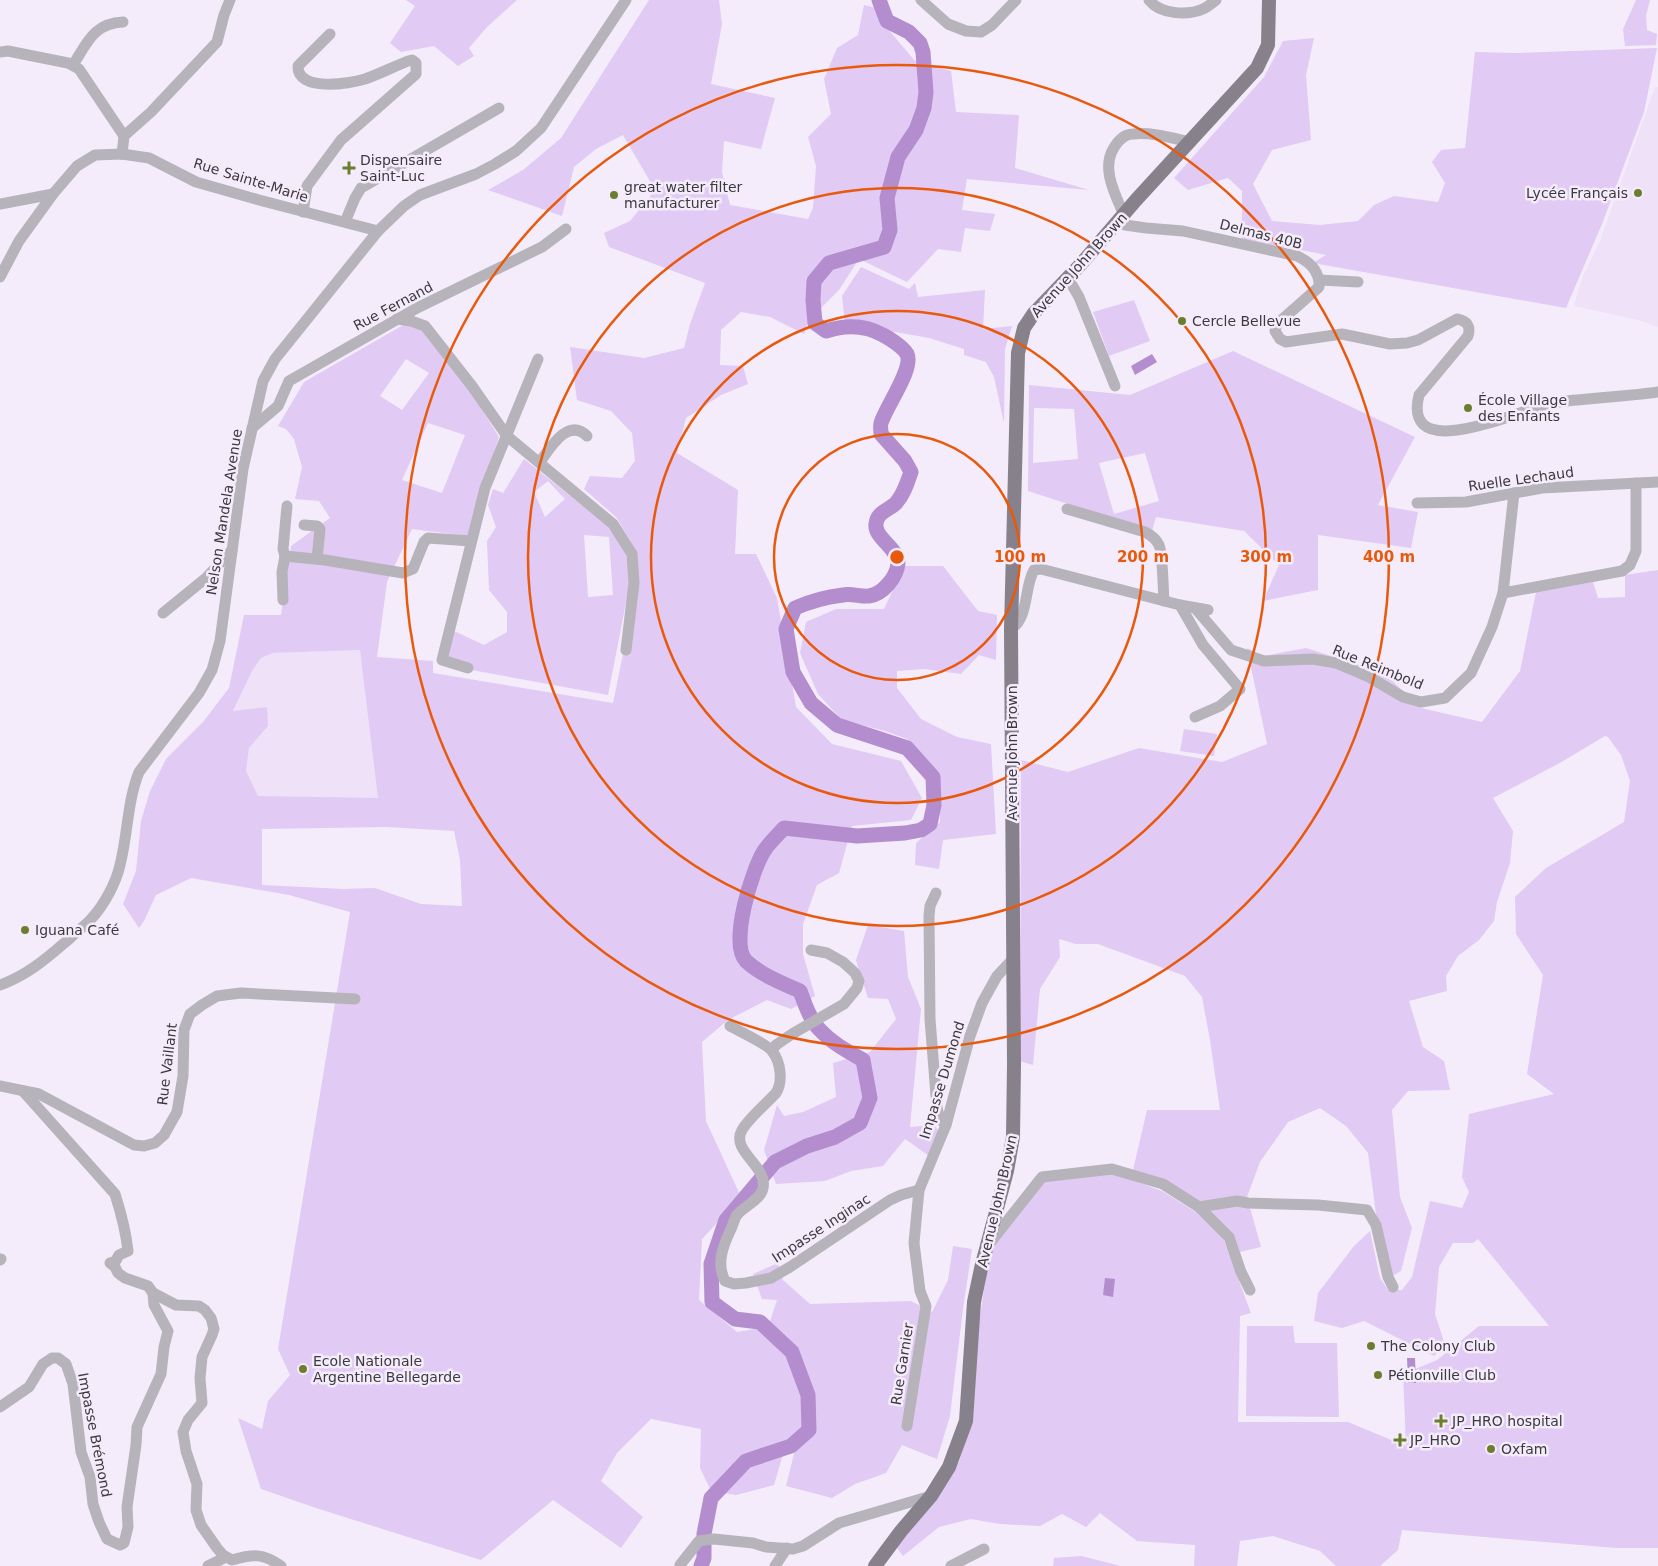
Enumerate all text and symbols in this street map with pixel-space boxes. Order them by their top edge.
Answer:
place label: Dispensaire Saint-Luc [360,152,442,184]
street label: Rue Sainte-Marie [192,155,310,205]
marker: Dispensaire Saint-Luc [342,161,356,175]
place label: great water filter manufacturer [624,179,743,211]
place label: Lycée Français [1526,185,1628,201]
marker: Lycée Français [1632,187,1644,199]
marker: great water filter manufacturer [608,189,620,201]
street label: Avenue John Brown [1028,209,1130,321]
street label: Delmas 40B [1218,216,1304,252]
street label: Rue Fernand [351,278,435,334]
place label: Cercle Bellevue [1192,313,1301,329]
marker: Cercle Bellevue [1176,315,1188,327]
place label: École Village des Enfants [1478,392,1567,424]
marker: École Village des Enfants [1462,402,1474,414]
street label: Nelson Mandela Avenue [203,428,245,596]
street label: Ruelle Lechaud [1467,464,1575,494]
centre of rings [888,548,906,566]
text: 100 m [994,548,1046,566]
text: 200 m [1117,548,1169,566]
text: 300 m [1240,548,1292,566]
text: 400 m [1363,548,1415,566]
street label: Rue Reimbold [1330,642,1426,692]
street label: Avenue John Brown [1004,685,1020,821]
place label: Iguana Café [35,922,119,938]
marker: Iguana Café [19,924,31,936]
street label: Impasse Dumond [916,1019,968,1141]
street label: Rue Vaillant [154,1021,180,1106]
street label: Avenue John Brown [974,1133,1020,1269]
street label: Impasse Inginac [769,1190,873,1266]
street label: Rue Garnier [888,1321,916,1406]
place label: The Colony Club [1380,1338,1495,1354]
marker: The Colony Club [1365,1340,1377,1352]
place label: Ecole Nationale Argentine Bellegarde [313,1353,461,1385]
marker: Ecole Nationale Argentine Bellegarde [297,1363,309,1375]
place label: Pétionville Club [1388,1367,1496,1383]
marker: Pétionville Club [1372,1369,1384,1381]
street label: Impasse Brémond [75,1371,115,1499]
place label: JP_HRO hospital [1451,1413,1563,1429]
marker: JP_HRO hospital [1434,1414,1448,1428]
place label: JP_HRO [1409,1432,1461,1448]
marker: JP_HRO [1394,1434,1406,1446]
place label: Oxfam [1501,1441,1547,1457]
marker: Oxfam [1485,1443,1497,1455]

